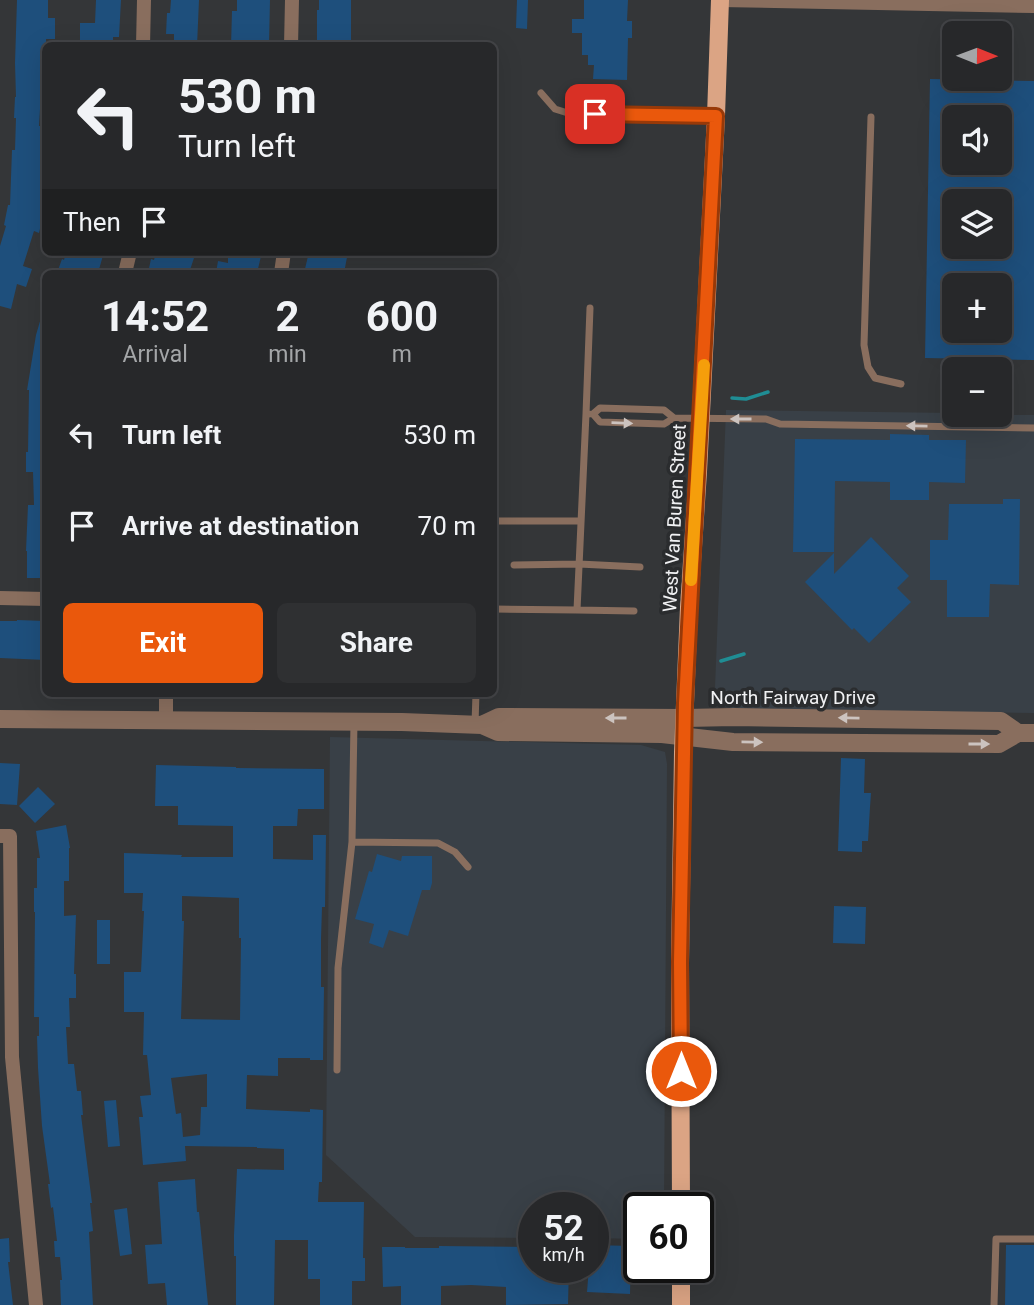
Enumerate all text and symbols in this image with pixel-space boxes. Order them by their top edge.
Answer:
north arrow [942,21,1012,91]
map controls [942,21,1012,427]
text: 530 m [178,68,317,125]
icon: left [63,70,154,161]
pin [565,84,625,144]
icon: arrive [576,95,614,133]
button: sound [942,105,1012,175]
text: Turn left [178,127,296,165]
button: layers [942,189,1012,259]
icon: arrive [135,203,173,241]
text: Then [63,207,121,237]
button: + [942,273,1012,343]
text: 14:52 [101,292,209,341]
text: 2 [275,292,300,341]
text: 600 [366,292,438,341]
text: Arrival [122,341,188,368]
text: min [268,341,307,368]
text: m [392,341,412,368]
button: − [942,357,1012,427]
one-way arrow [729,413,751,425]
icon: left [63,416,101,454]
one-way arrow [611,417,633,428]
text: Turn left [122,420,221,450]
text: 530 m [403,420,476,450]
one-way arrow [906,420,928,432]
street label: West Van Buren Street [658,423,691,613]
icon: arrive [63,507,101,545]
text: Arrive at destination [122,511,359,541]
text: 70 m [418,511,476,541]
button: Exit [63,603,263,683]
button: Share [277,603,476,683]
street label: North Fairway Drive [710,686,876,709]
one-way arrow [605,712,627,724]
one-way arrow [837,712,859,724]
one-way arrow [741,736,763,748]
one-way arrow [969,738,991,750]
position arrow [644,1034,718,1108]
speed limit sign: 60 [623,1192,714,1283]
text: 52 [543,1208,584,1249]
text: km/h [542,1244,585,1265]

